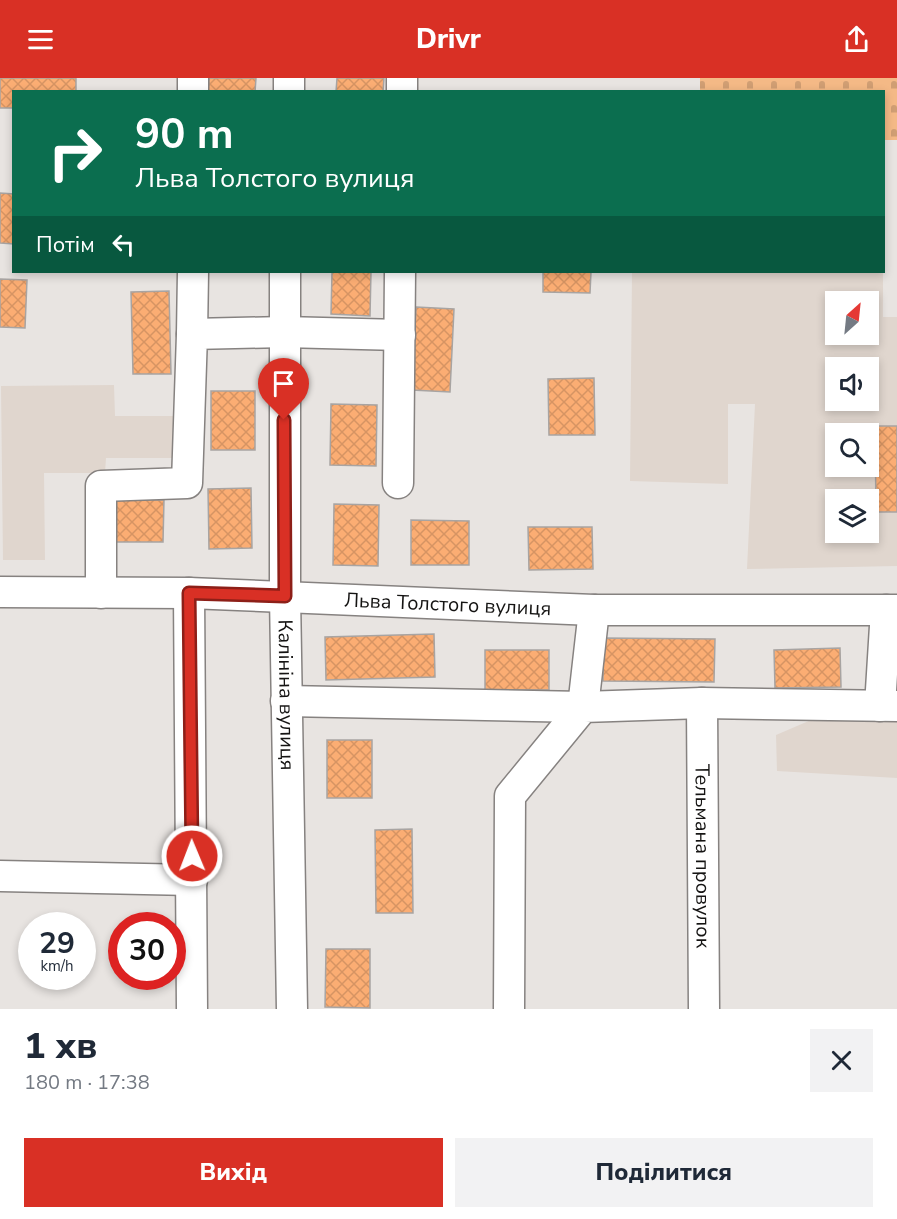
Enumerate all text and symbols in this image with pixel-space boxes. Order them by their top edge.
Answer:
text: Drivr [416,21,481,58]
icon: menu [24,23,57,56]
icon: share [840,23,873,56]
text: 90 m [135,106,234,163]
icon: right [36,114,114,192]
text: Льва Толстого вулиця [135,160,415,197]
icon: left [107,228,140,261]
text: Потім [36,230,95,260]
north arrow [825,291,879,345]
map controls [825,291,879,543]
button: sound [825,357,879,411]
pin [258,358,309,420]
icon: arrive [267,367,300,400]
button: search [825,423,879,477]
button: layers [825,489,879,543]
street label: Льва Толстого вулиця [344,587,552,622]
street label: Калініна вулиця [271,619,301,771]
street label: Тельмана провулок [688,764,717,949]
position arrow [160,824,224,888]
speed limit sign: 30 [108,912,186,990]
text: 29 [39,923,75,964]
text: km/h [40,956,74,976]
text: 1 хв [24,1022,97,1071]
button: close [810,1029,873,1092]
text: 180 m · 17:38 [24,1069,150,1096]
button: Вихід [24,1138,443,1207]
button: Поділитися [455,1138,873,1207]

